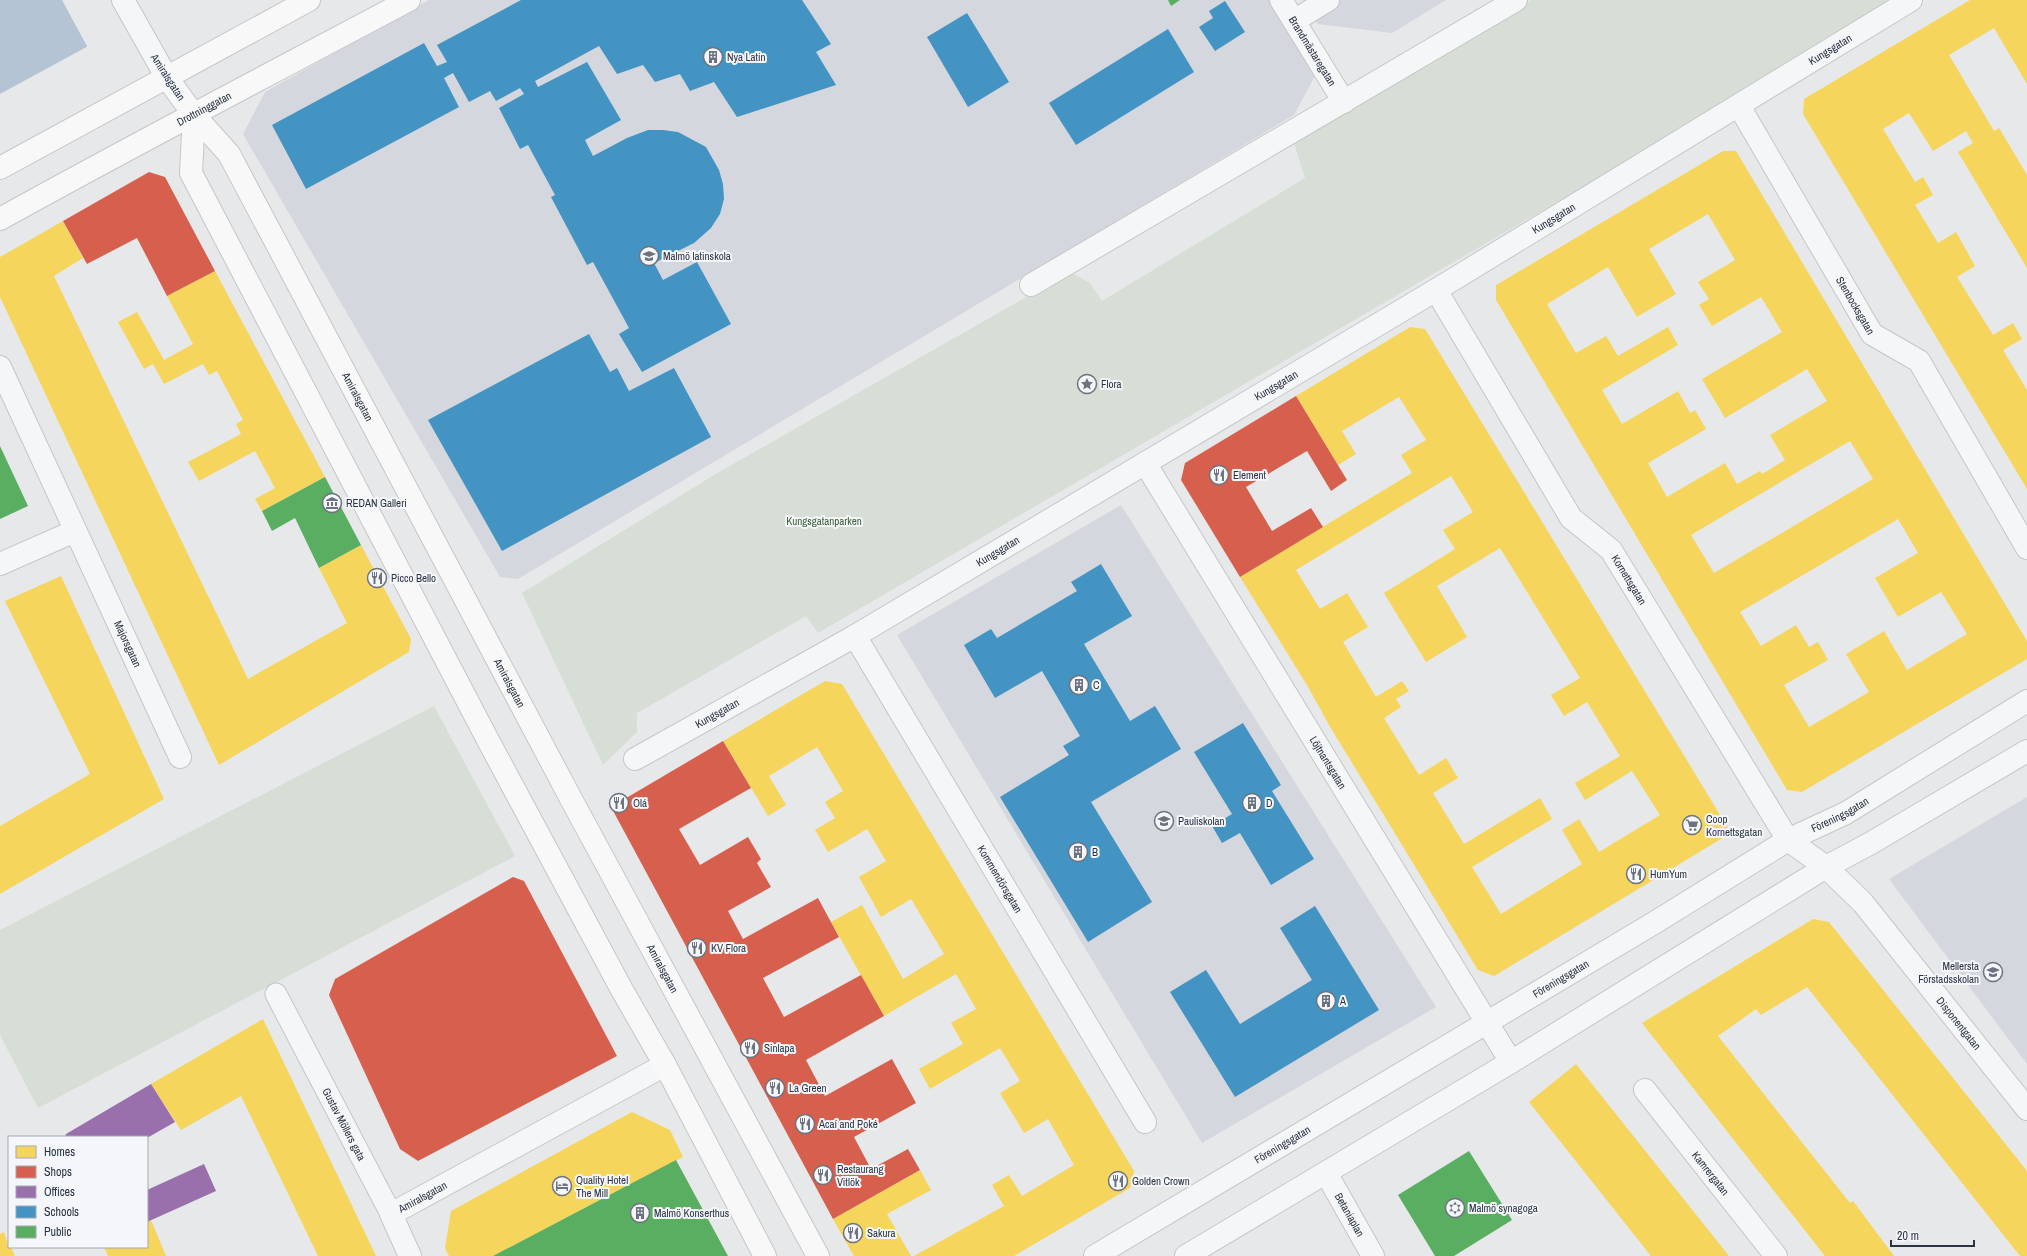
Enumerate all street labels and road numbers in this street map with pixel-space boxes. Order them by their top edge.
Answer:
street label: Brandmästaregatan [1286,14,1339,89]
street label: Kungsgatan [1806,31,1854,68]
street label: Amiralsgatan [147,50,188,103]
street label: Drottninggatan [174,88,234,129]
street label: Kungsgatan [1529,200,1578,237]
street label: Stenbocksgatan [1833,274,1878,337]
street label: Kungsgatan [1252,367,1300,404]
street label: Amiralsgatan [339,369,376,424]
street label: Kungsgatan [973,533,1022,569]
street label: Kornettsgatan [1608,552,1650,607]
street label: Majorsgatan [111,618,145,669]
street label: Amiralsgatan [490,655,528,710]
street label: Kungsgatan [693,695,742,731]
street label: Löjtnantsgatan [1307,734,1349,791]
street label: Föreningsgatan [1809,794,1871,835]
street label: Kommendörsgatan [974,843,1026,915]
street label: Amiralsgatan [643,941,682,995]
street label: Föreningsgatan [1530,956,1591,1001]
street label: Disponentgatan [1933,994,1984,1053]
street label: Gustav Möllers gata [319,1085,369,1163]
street label: Föreningsgatan [1252,1122,1313,1167]
street label: Kamrergatan [1689,1148,1732,1198]
street label: Amiralsgatan [395,1178,449,1216]
street label: Betaniaplan [1332,1190,1368,1239]

